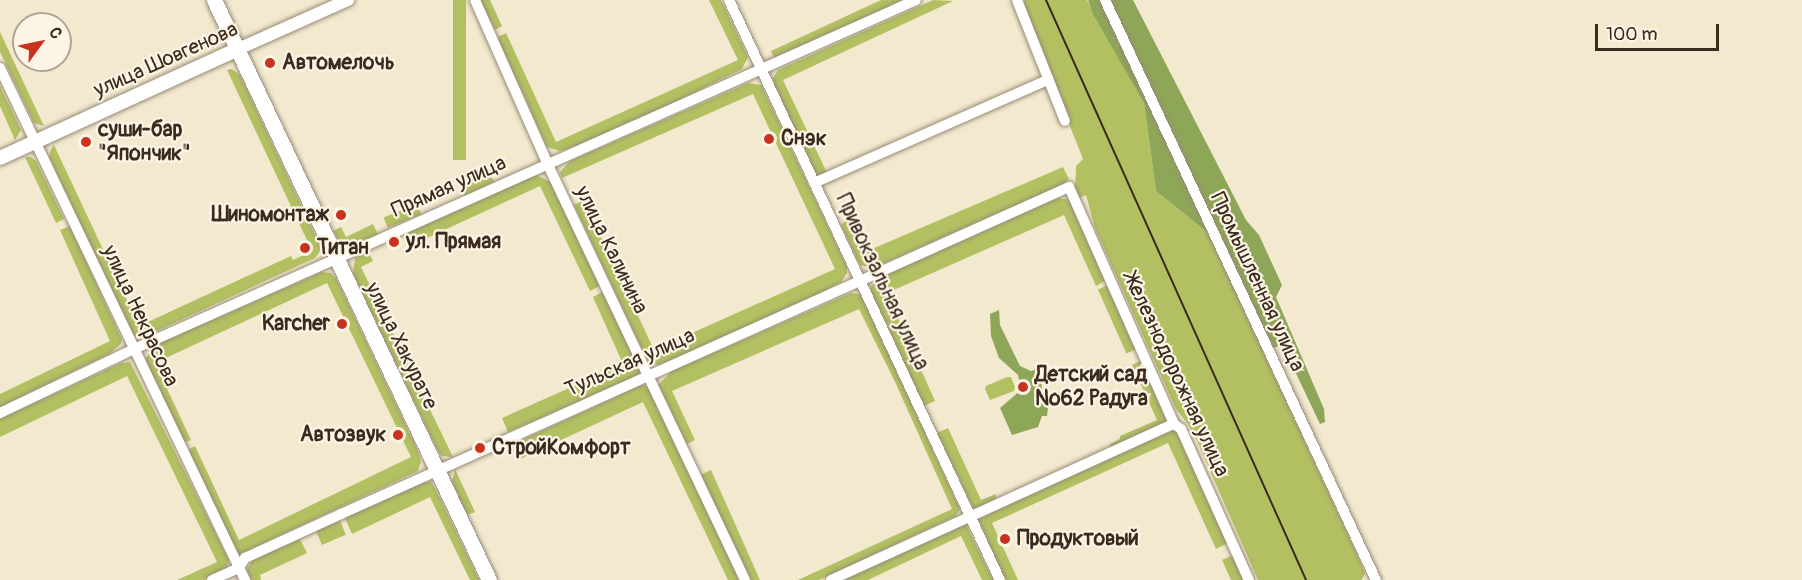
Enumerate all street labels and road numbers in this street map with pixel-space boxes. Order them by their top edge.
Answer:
street label: улица Шовгенова [90,17,242,103]
street label: Прямая улица [388,151,510,223]
street label: улица Калинина [569,182,653,318]
street label: Промышленная улица [1204,188,1310,376]
street label: Привокзальная улица [830,190,934,374]
street label: улица Некрасова [96,241,184,391]
street label: Железнодорожная улица [1118,269,1234,481]
street label: улица Хакурате [359,278,443,414]
street label: Тульская улица [561,323,699,403]

